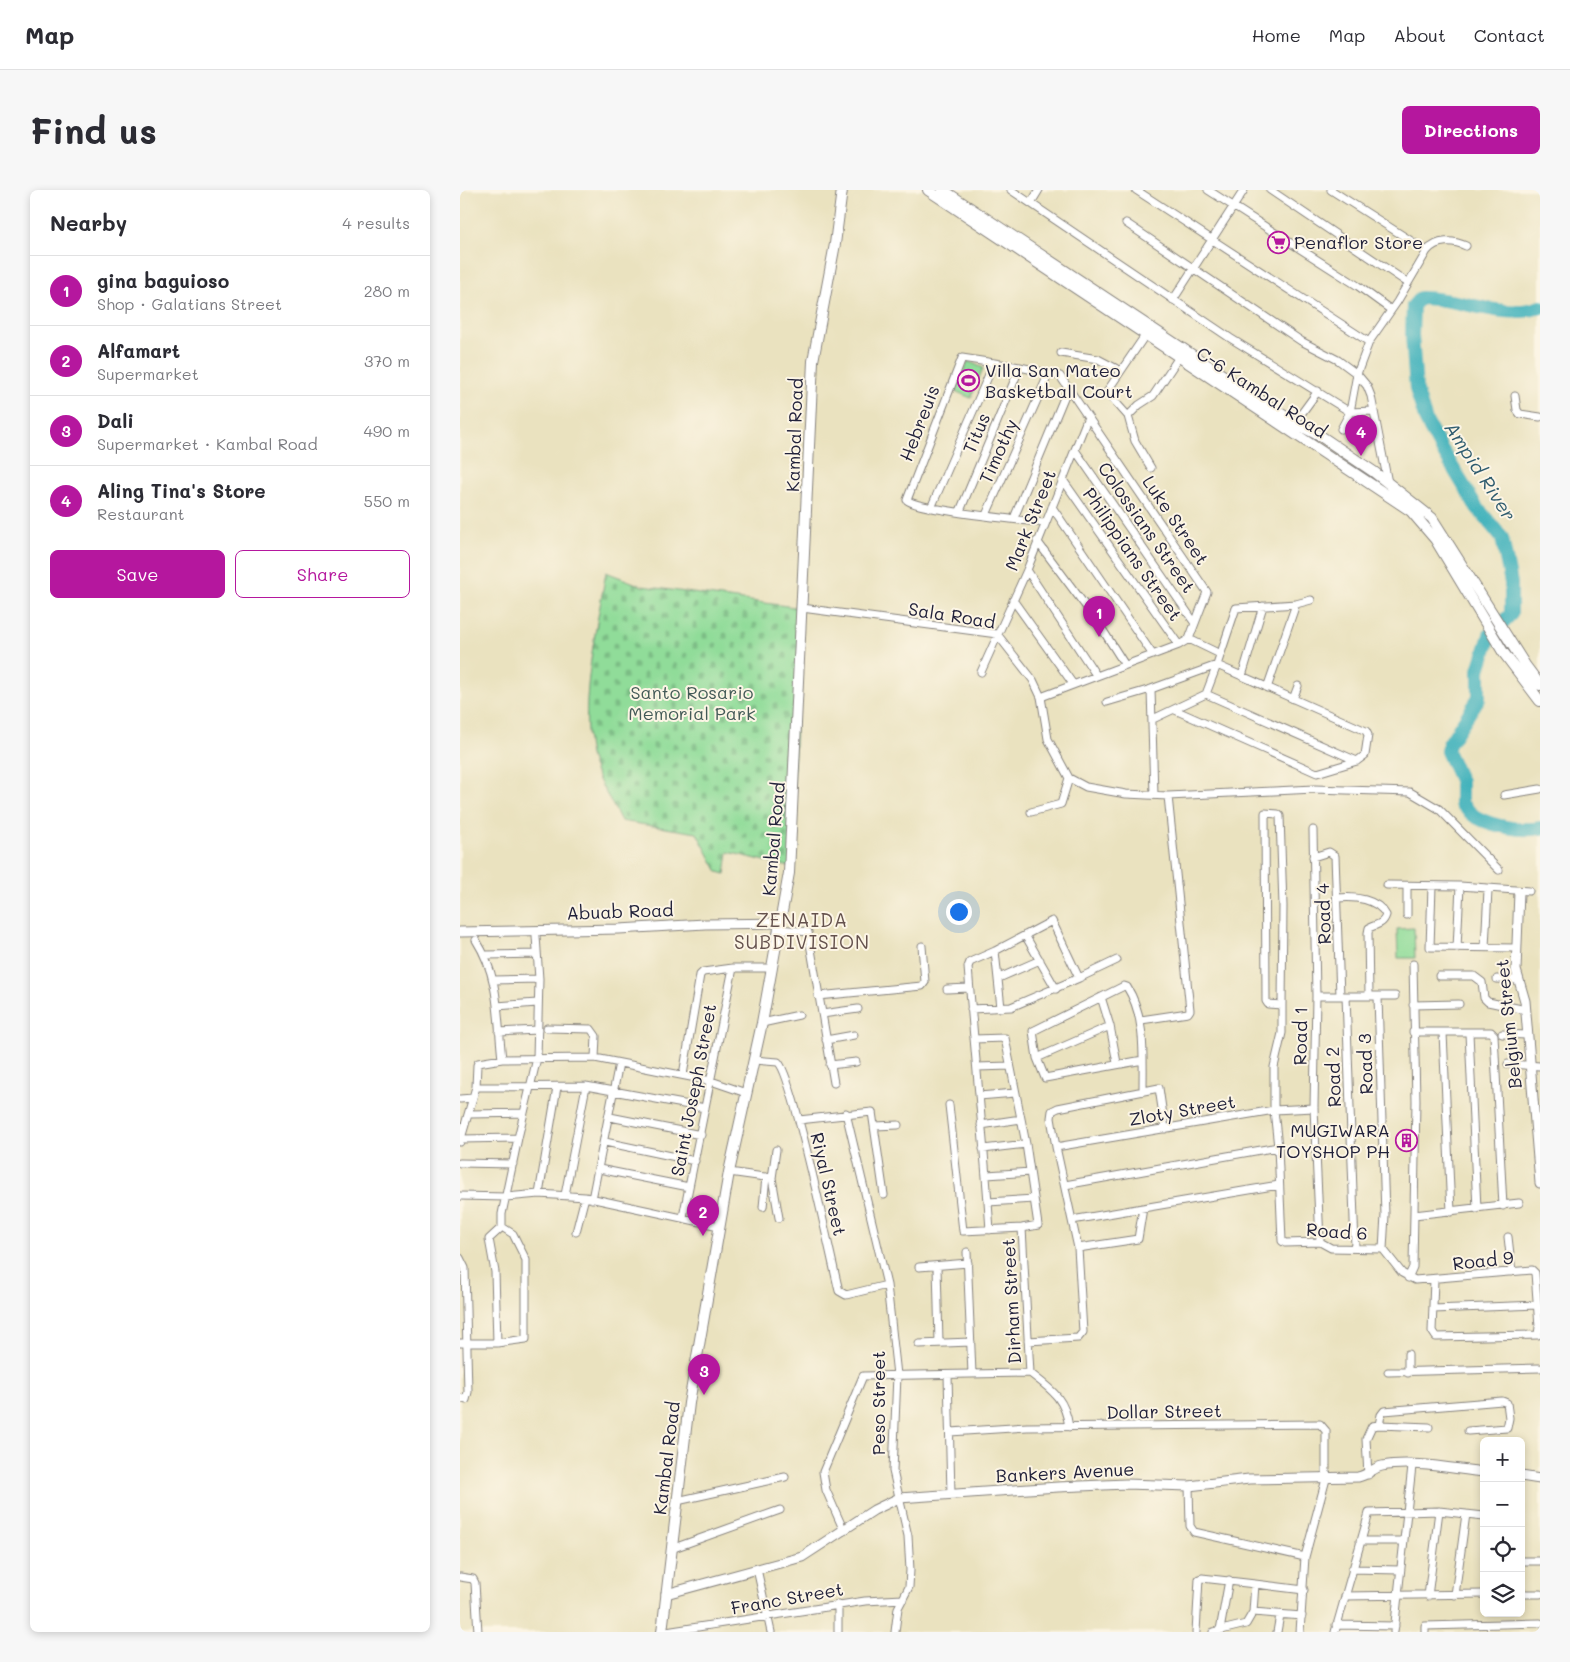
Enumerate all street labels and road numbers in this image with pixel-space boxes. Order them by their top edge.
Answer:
street label: C-6 Kambal Road [1192,341,1332,443]
street label: Kambal Road [780,377,808,493]
street label: Hebreuis [894,381,944,465]
street label: Titus [957,409,995,457]
street label: Timothy [973,415,1023,487]
street label: Colossians Street [1093,457,1201,597]
street label: Mark Street [999,466,1061,574]
street label: Luke Street [1137,471,1215,569]
street label: Philippians Street [1078,483,1188,625]
street label: Sala Road [907,596,997,634]
street label: Kambal Road [756,781,790,897]
street label: Road 4 [1310,883,1336,945]
street label: Abuab Road [566,897,674,925]
street label: Belgium Street [1489,958,1527,1090]
street label: Saint Joseph Street [664,1002,722,1178]
street label: Road 1 [1287,1006,1313,1066]
street label: Road 3 [1352,1033,1378,1095]
street label: Road 2 [1320,1046,1346,1108]
street label: Zloty Street [1127,1089,1237,1131]
street label: Riyal Street [805,1130,853,1238]
street label: Road 6 [1305,1217,1369,1245]
street label: Dirham Street [996,1238,1026,1364]
street label: Road 9 [1451,1245,1515,1275]
street label: Peso Street [866,1351,890,1455]
street label: Dollar Street [1106,1398,1222,1424]
street label: Kambal Road [647,1400,685,1516]
street label: Bankers Avenue [995,1456,1135,1488]
street label: Franc Street [729,1576,845,1620]

